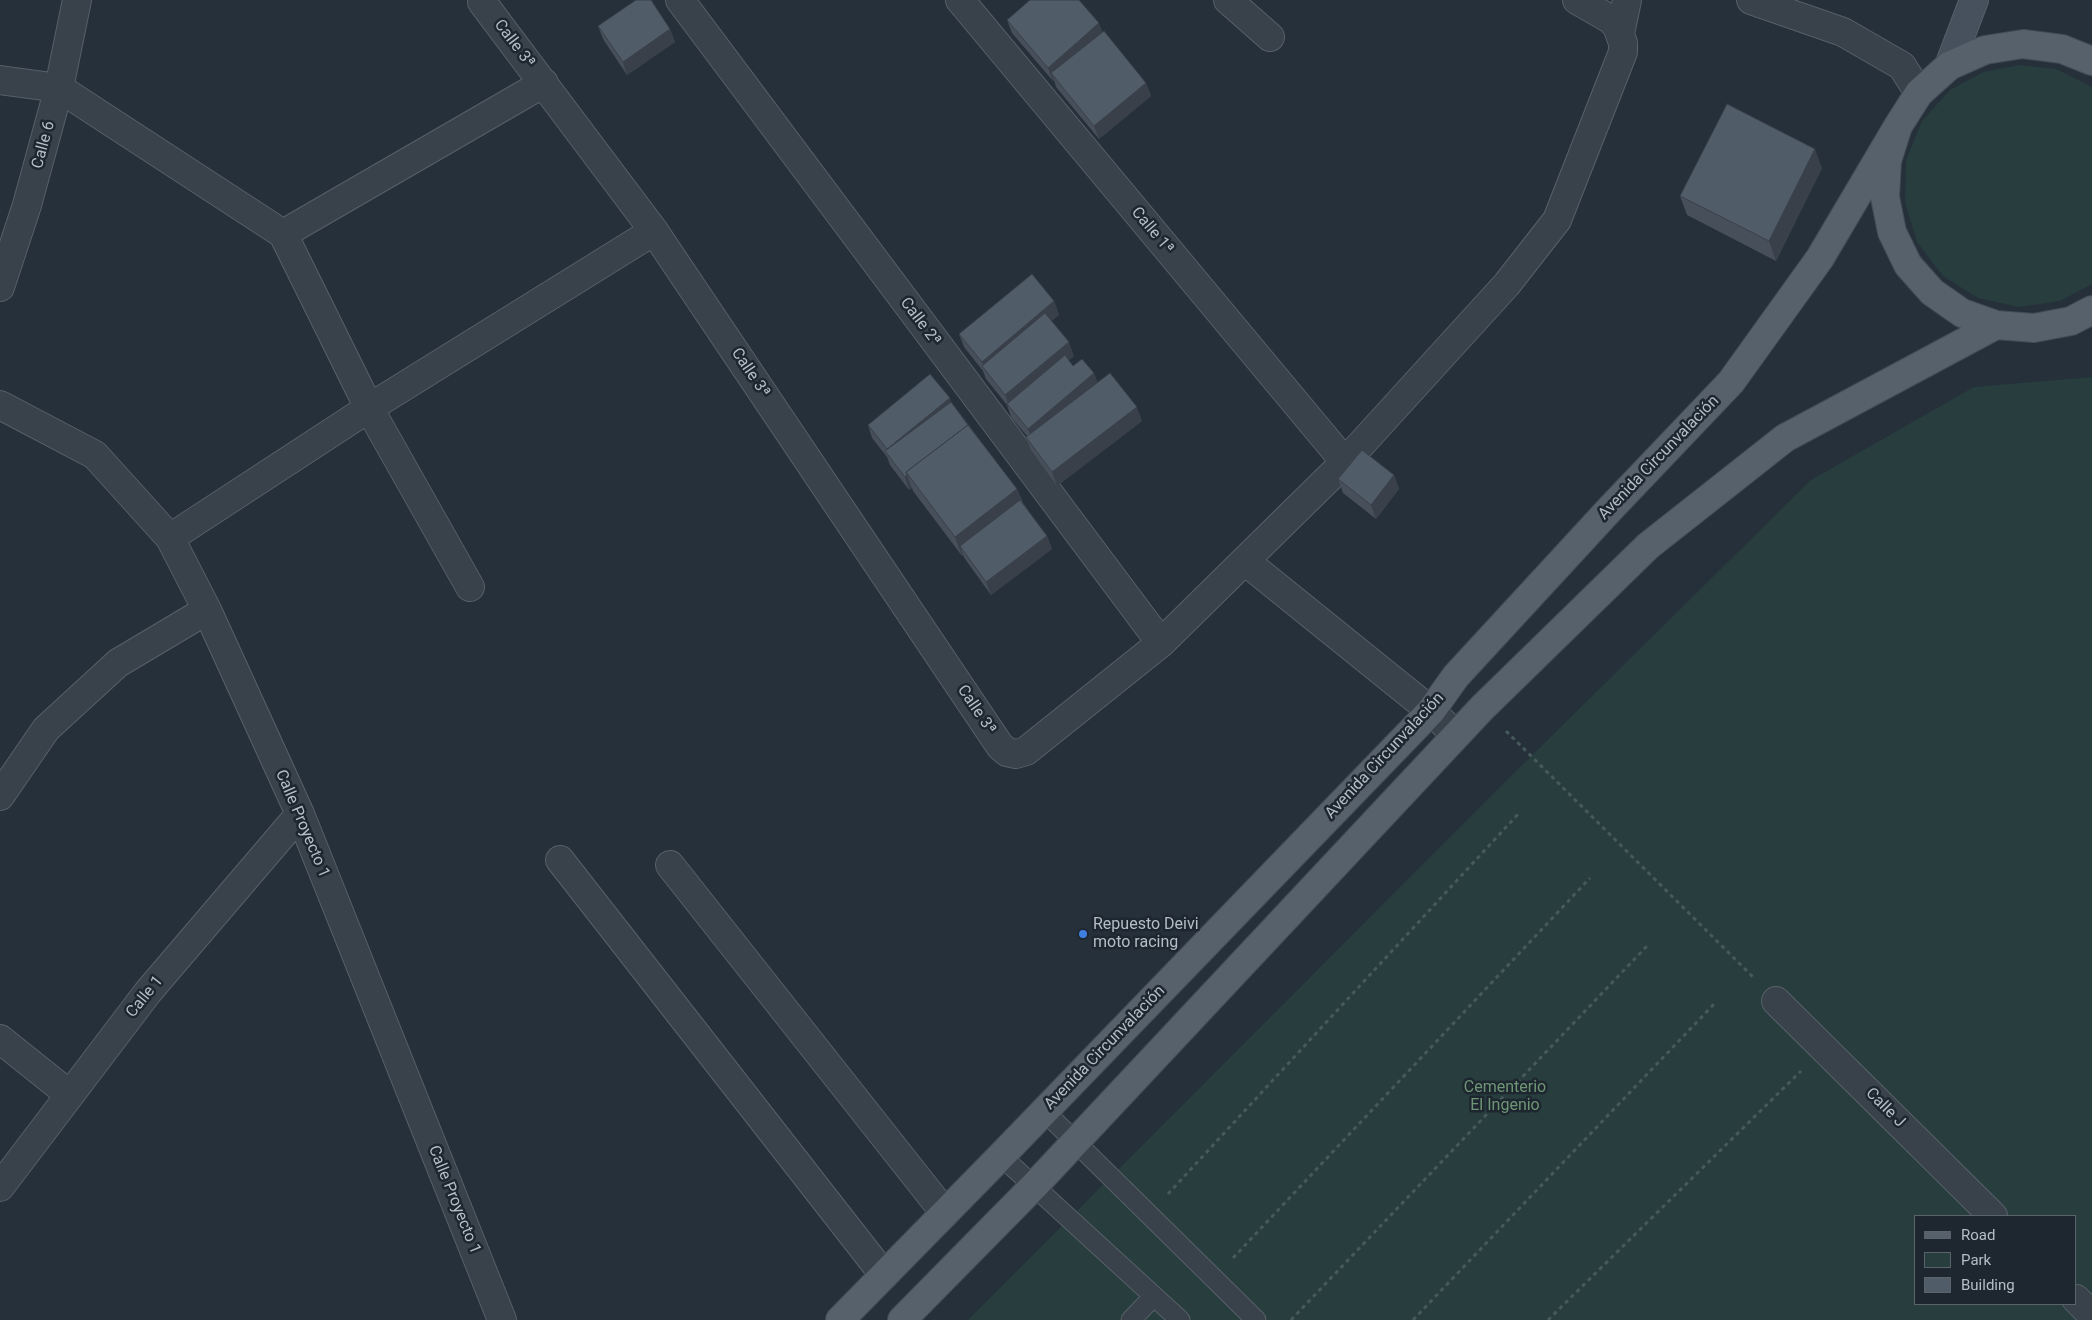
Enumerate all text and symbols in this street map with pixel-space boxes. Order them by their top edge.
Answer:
street label: Calle 3ª [490,16,538,72]
street label: Calle 6 [28,119,60,171]
street label: Calle 1ª [1127,204,1177,258]
street label: Calle 2ª [896,294,944,350]
street label: Calle 3ª [727,345,773,401]
street label: Avenida Circunvalación [1595,392,1723,524]
street label: Calle 3ª [953,682,999,738]
street label: Avenida Circunvalación [1322,689,1448,823]
street label: Calle Proyecto 1 [271,767,333,881]
place label: Repuesto Deivi moto racing [1093,915,1199,953]
marker: Repuesto Deivi moto racing [1077,928,1089,940]
street label: Calle 1 [122,972,168,1022]
street label: Avenida Circunvalación [1041,982,1169,1114]
park label: Cementerio El Ingenio [1464,1078,1546,1116]
street label: Calle J [1861,1084,1909,1132]
street label: Calle Proyecto 1 [424,1143,484,1257]
legend [1914,1215,2077,1305]
text: Road [1961,1226,1995,1244]
text: Park [1961,1251,1991,1269]
text: Building [1961,1276,2015,1294]

